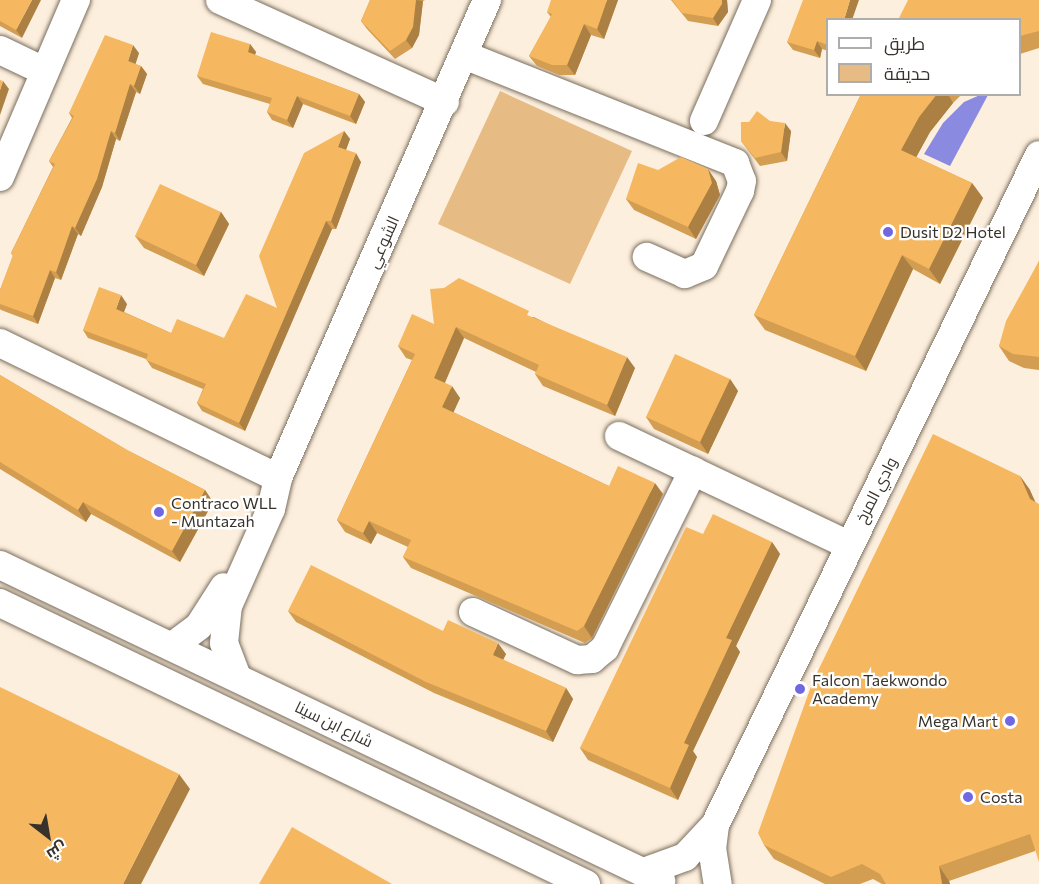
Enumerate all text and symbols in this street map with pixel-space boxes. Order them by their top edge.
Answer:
legend [826,18,1021,96]
text: طريق [884,32,925,54]
text: حديقة [884,62,930,84]
street label: الشوعي [363,213,403,271]
place label: Dusit D2 Hotel [900,222,1006,242]
marker: Dusit D2 Hotel [881,225,895,239]
street label: وادي المرخ [851,454,901,526]
place label: Contraco WLL - Muntazah [171,493,277,531]
marker: Contraco WLL - Muntazah [152,505,166,519]
place label: Falcon Taekwondo Academy [812,670,947,708]
marker: Falcon Taekwondo Academy [793,682,807,696]
street label: شارع ابن سينا [292,697,376,751]
place label: Mega Mart [918,711,998,731]
marker: Mega Mart [1003,714,1017,728]
place label: Costa [980,787,1023,807]
marker: Costa [961,790,975,804]
north arrow [18,806,78,866]
text: ش [44,838,71,865]

